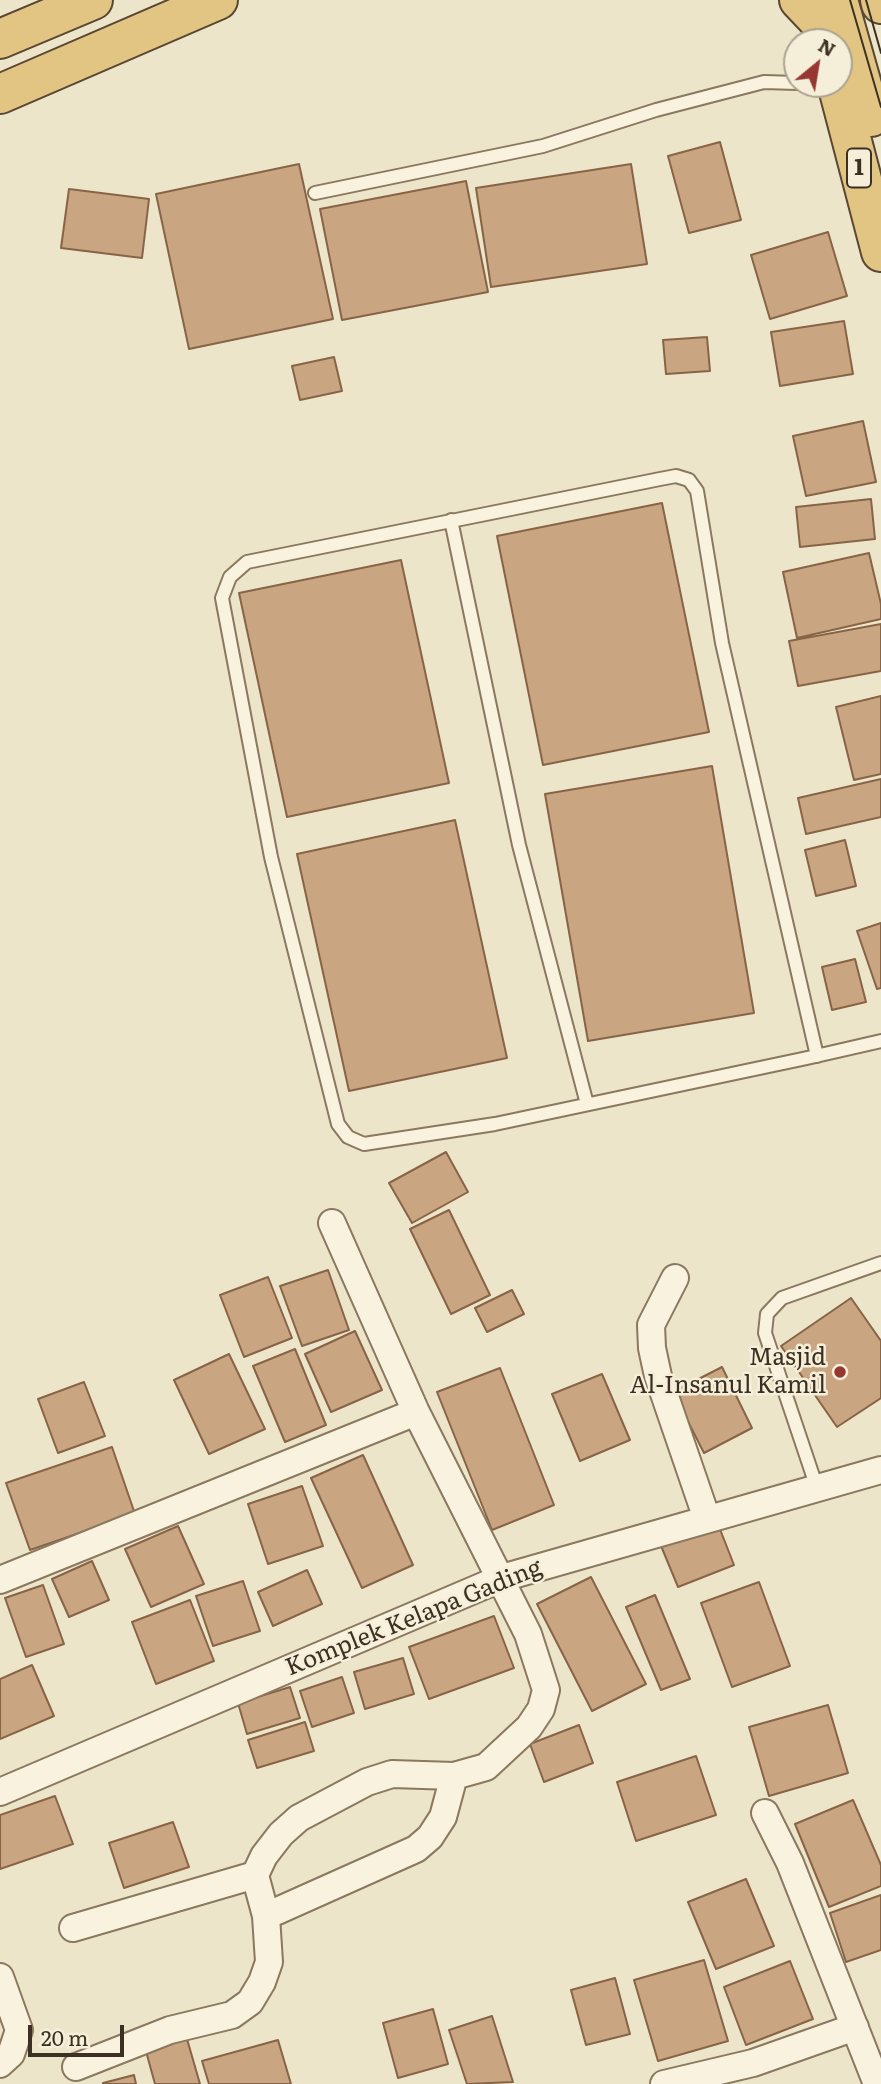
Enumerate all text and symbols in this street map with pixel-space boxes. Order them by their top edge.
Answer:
north arrow [783,28,853,98]
text: N [814,30,841,63]
road number: 1 [847,148,871,188]
place label: Masjid Al-Insanul Kamil [630,1344,826,1400]
marker: Masjid Al-Insanul Kamil [832,1364,848,1380]
street label: Komplek Kelapa Gading [282,1553,546,1683]
scale bar [32,2010,128,2054]
text: 20 m [41,2021,88,2052]

